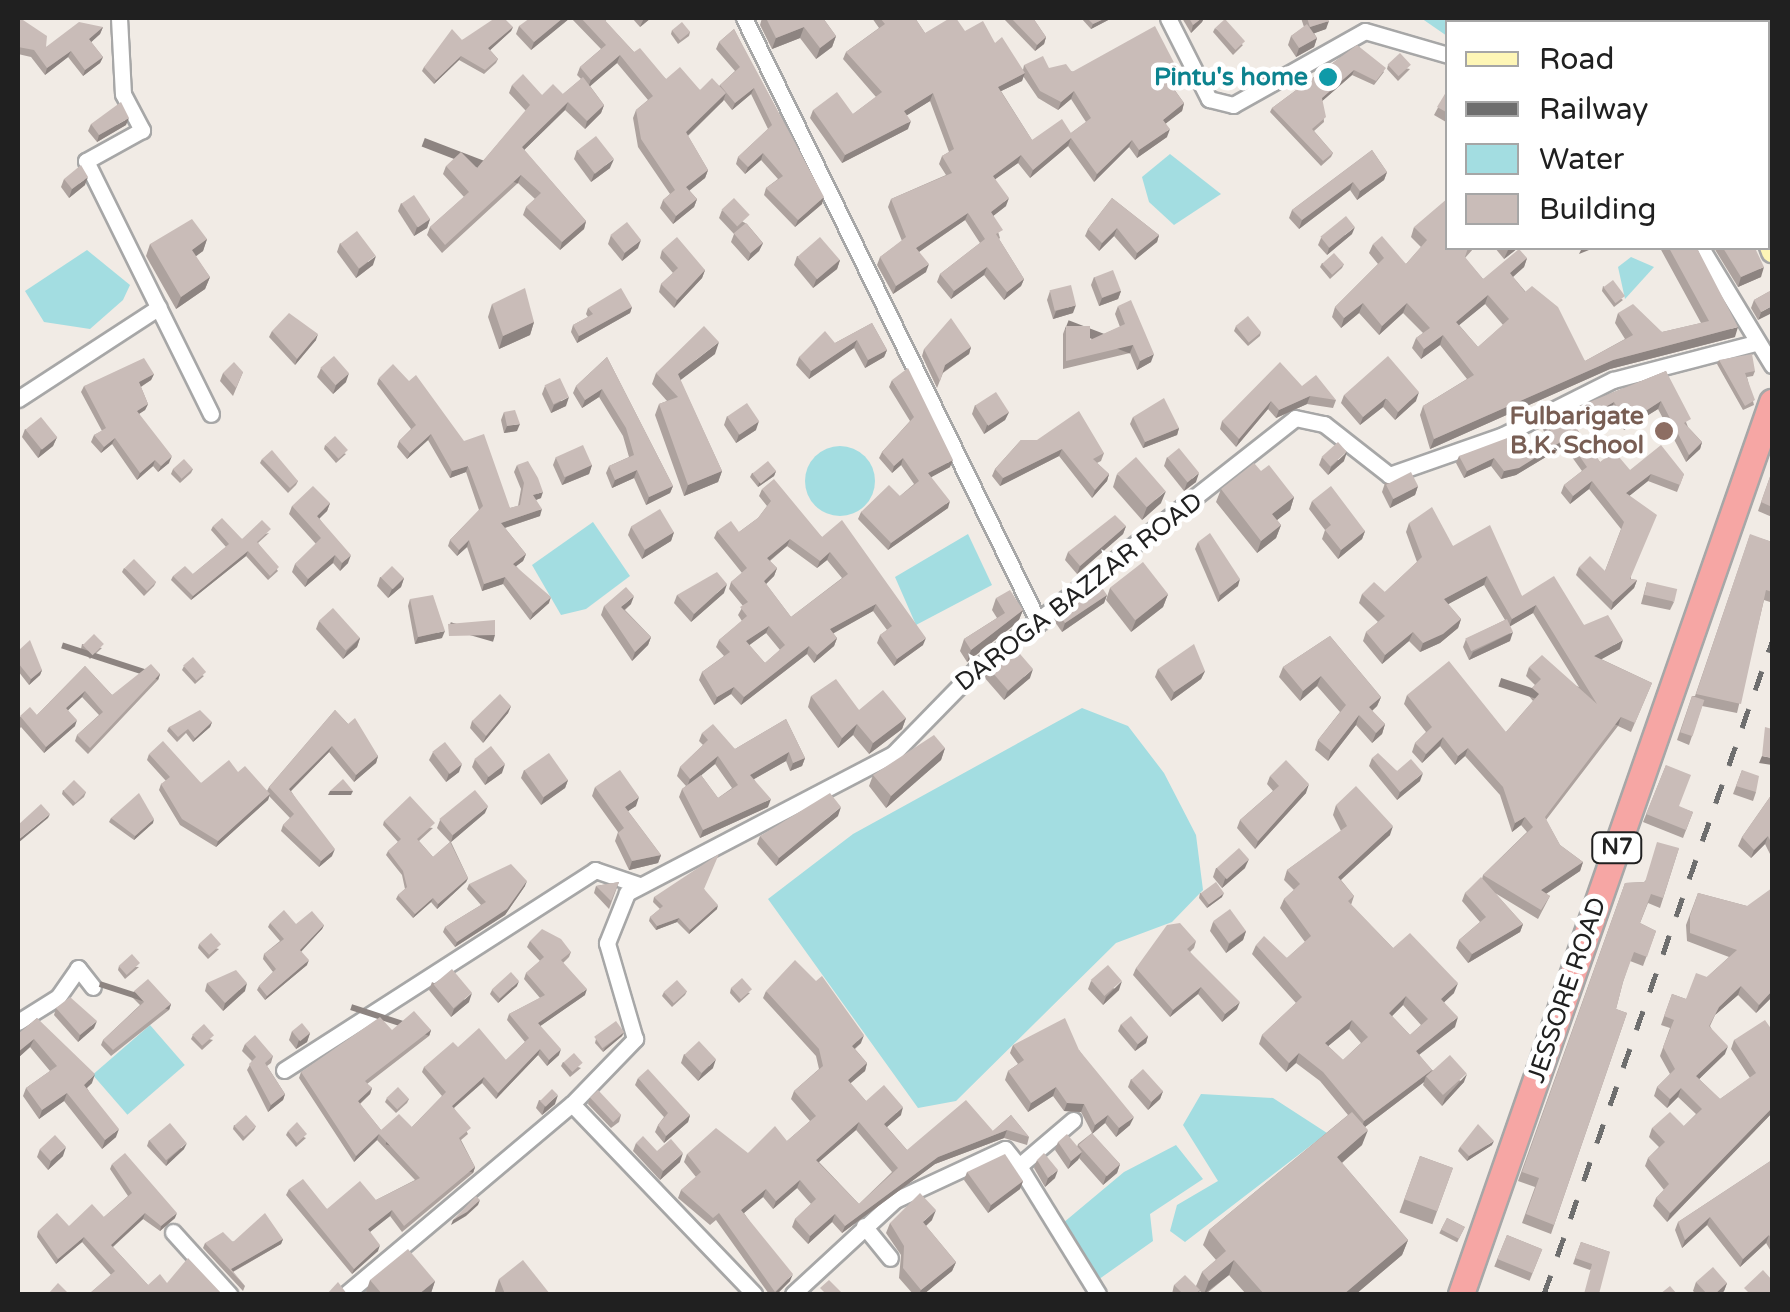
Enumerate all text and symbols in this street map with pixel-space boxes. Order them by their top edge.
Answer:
legend [1445,20,1770,250]
text: Road [1539,41,1614,78]
place label: Pintu's home [1154,62,1308,92]
marker: Pintu's home [1317,66,1339,88]
text: Railway [1539,91,1648,128]
text: Water [1539,141,1624,178]
text: Building [1539,191,1656,228]
place label: Fulbarigate B.K. School [1510,402,1644,461]
marker: Fulbarigate B.K. School [1653,420,1675,442]
street label: DAROGA BAZZAR ROAD [950,486,1208,698]
road number: N7 [1590,831,1644,865]
street label: JESSORE ROAD [1521,893,1613,1087]

